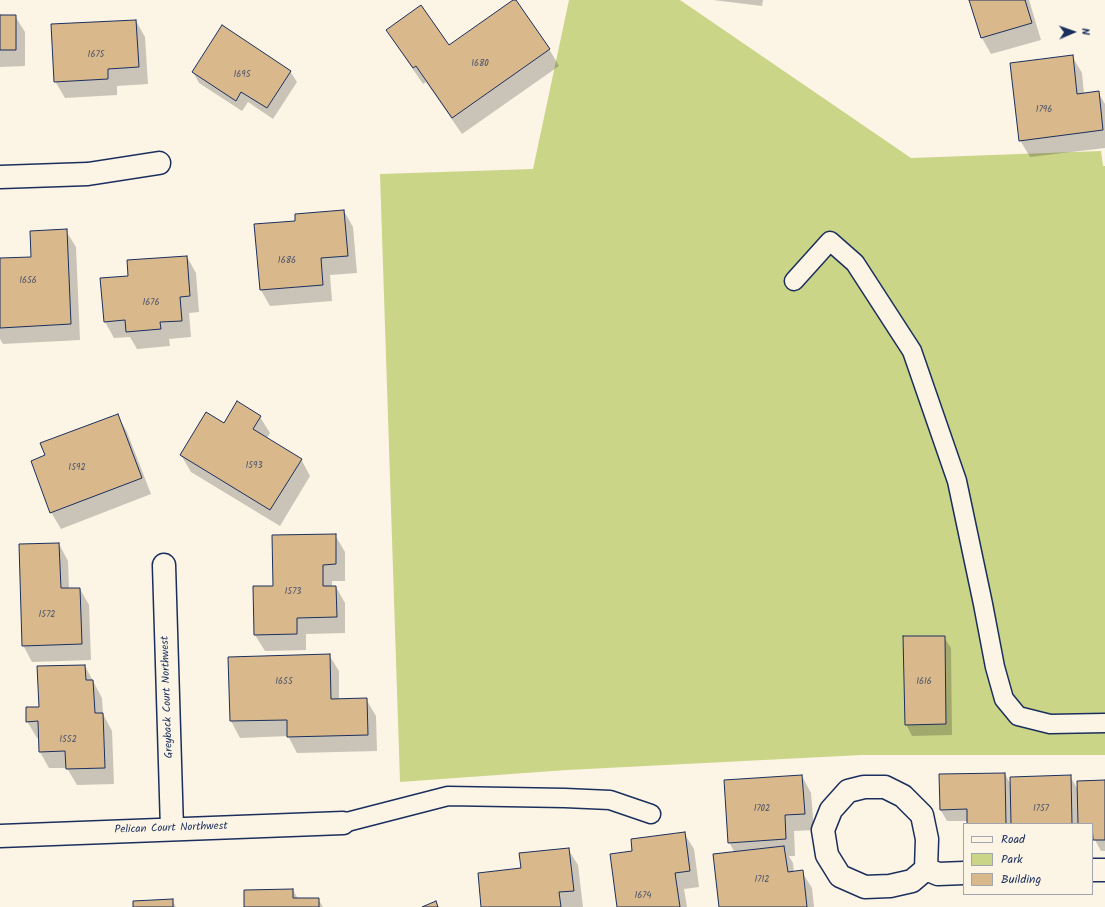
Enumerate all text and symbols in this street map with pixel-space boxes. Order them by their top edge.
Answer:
north arrow [1053,12,1093,52]
text: N [1076,28,1094,35]
house number: 1675 [88,50,104,60]
house number: 1680 [471,59,489,69]
house number: 1695 [233,70,251,80]
house number: 1796 [1036,105,1052,115]
house number: 1686 [278,256,296,266]
house number: 1656 [19,276,37,286]
house number: 1676 [143,298,159,308]
house number: 1593 [245,461,263,471]
house number: 1592 [68,463,86,473]
house number: 1573 [285,587,301,597]
house number: 1572 [38,610,56,620]
street label: Greyback Court Northwest [159,636,177,758]
house number: 1655 [275,677,293,687]
house number: 1616 [916,677,932,687]
house number: 1552 [59,735,77,745]
house number: 1702 [754,804,770,814]
house number: 1757 [1033,804,1049,814]
street label: Pelican Court Northwest [114,820,228,838]
legend [963,823,1093,895]
text: Road [1001,830,1025,849]
text: Park [1001,850,1023,869]
text: Building [1001,870,1041,889]
house number: 1712 [754,875,770,885]
house number: 1674 [635,891,651,901]

